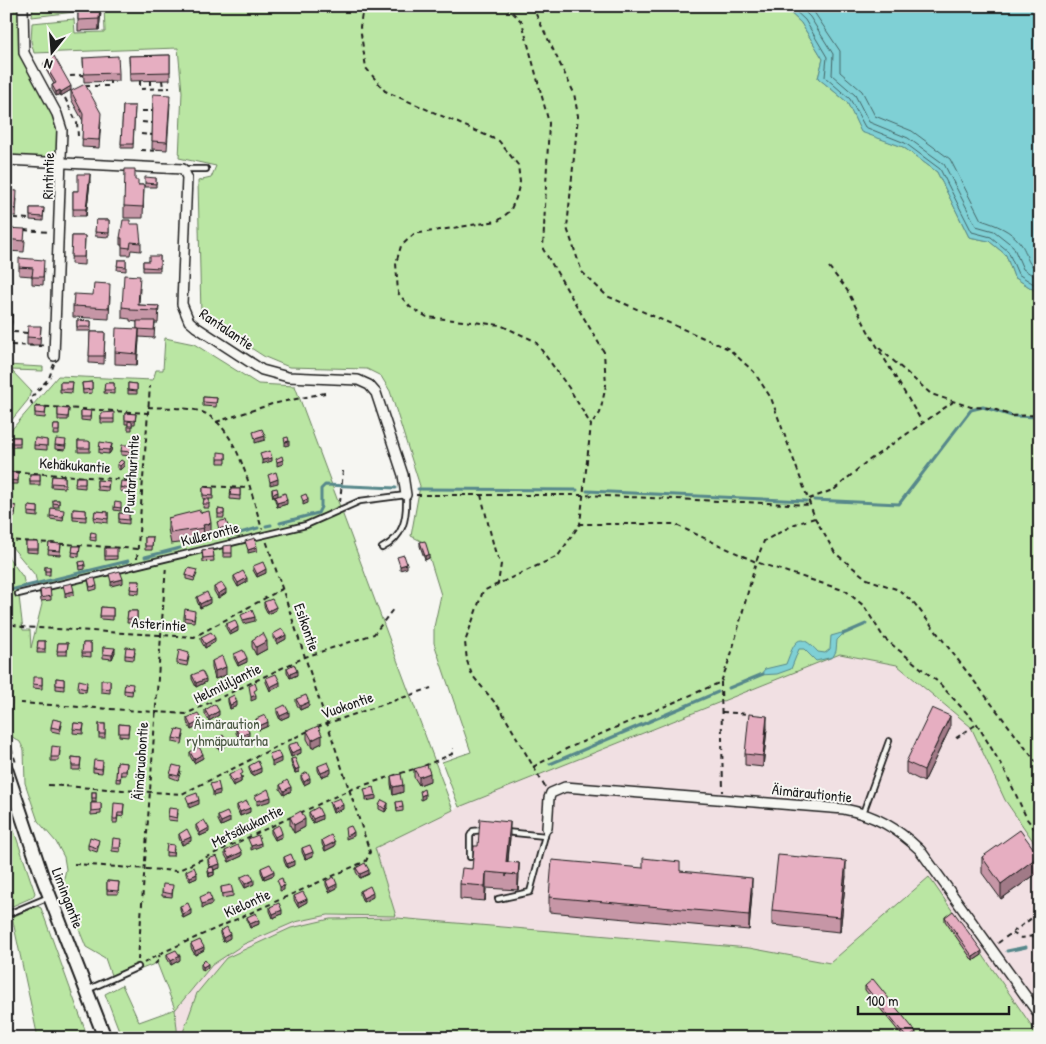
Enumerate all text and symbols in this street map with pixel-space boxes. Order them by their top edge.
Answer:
north arrow [28,28,78,78]
text: N [41,55,54,75]
street label: Rintintie [37,152,59,200]
street label: Rantalantie [196,303,258,355]
street label: Puutarhurintie [118,434,144,514]
street label: Kehäkukantie [39,452,111,478]
street label: Kullerontie [179,517,241,551]
street label: Esikontie [289,600,325,654]
street label: Asterintie [131,612,187,636]
street label: Helmililjantie [190,658,264,708]
street label: Vuokontie [318,686,376,724]
park label: Äimäraution ryhmäpuutarha [186,713,268,751]
street label: Äimäruohontie [127,721,153,801]
street label: Äimärautiontie [771,778,853,808]
street label: Metsäkukantie [208,800,286,852]
street label: Limingantie [47,865,89,931]
street label: Kielontie [221,884,273,922]
scale bar [858,984,1010,1016]
text: 100 m [866,990,899,1011]

